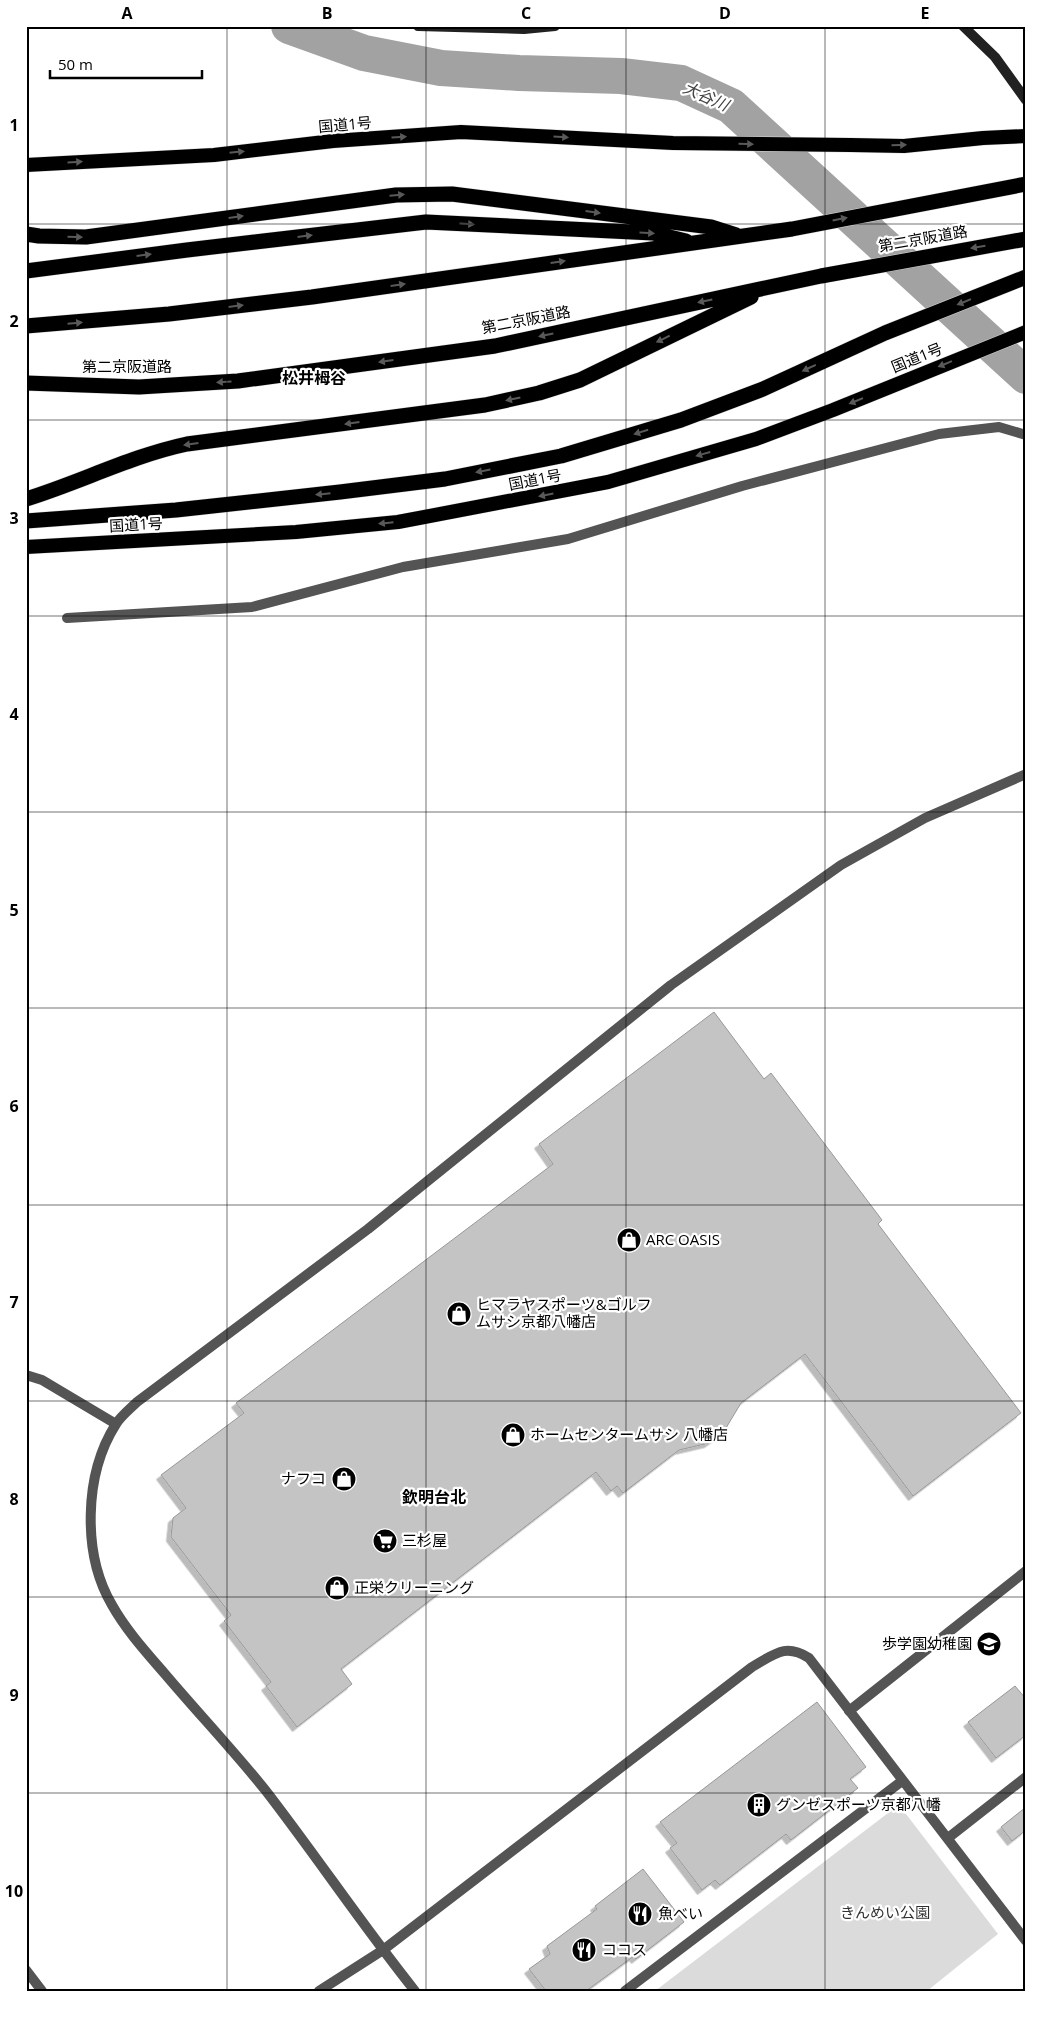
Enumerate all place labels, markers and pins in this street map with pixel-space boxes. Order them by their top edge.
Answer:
shop icon: ARC OASIS [616,1227,642,1253]
place label: ARC OASIS [646,1229,720,1249]
place label: ヒマラヤスポーツ&ゴルフ ムサシ京都八幡店 [476,1294,652,1331]
shop icon: ヒマラヤスポーツ&ゴルフ ムサシ京都八幡店 [446,1301,472,1327]
shop icon: ホームセンタームサシ 八幡店 [500,1422,526,1448]
place label: ホームセンタームサシ 八幡店 [530,1424,728,1444]
shop icon: ナフコ [331,1466,357,1492]
place label: ナフコ [281,1468,326,1488]
supermarket icon: 三杉屋 [372,1528,398,1554]
place label: 三杉屋 [402,1530,447,1550]
shop icon: 正栄クリーニング [324,1575,350,1601]
place label: 正栄クリーニング [354,1577,474,1597]
school or university icon: 歩学園幼稚園 [976,1631,1002,1657]
place label: 歩学園幼稚園 [882,1633,972,1653]
building icon: グンゼスポーツ京都八幡 [746,1792,772,1818]
place label: グンゼスポーツ京都八幡 [776,1794,941,1814]
restaurant icon: 魚べい [627,1901,653,1927]
place label: 魚べい [658,1903,703,1923]
restaurant icon: ココス [571,1937,597,1963]
place label: ココス [602,1939,647,1959]

